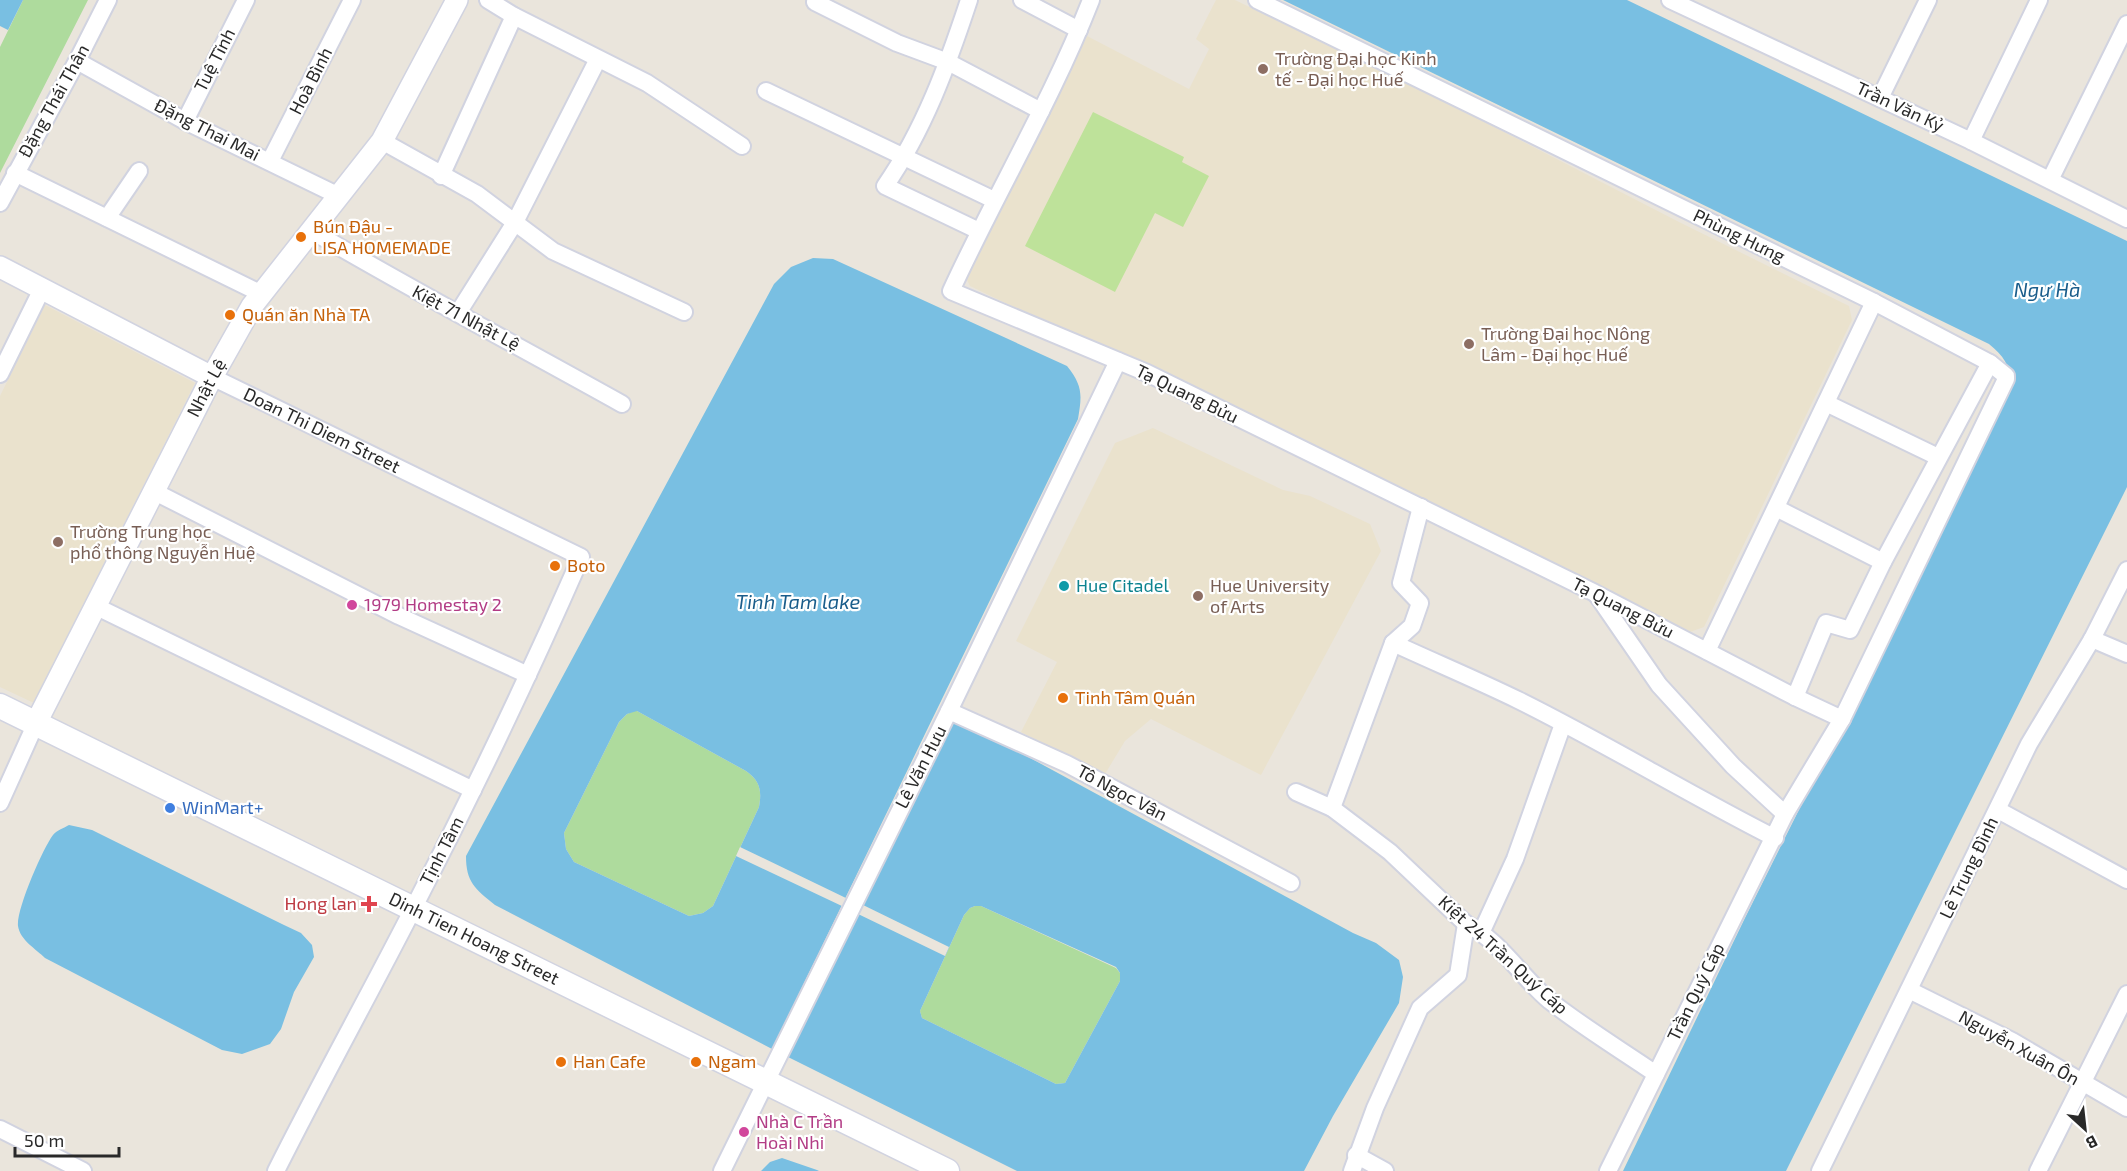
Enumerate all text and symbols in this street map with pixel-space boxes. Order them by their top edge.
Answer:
street label: Tuệ Tĩnh [189,24,239,95]
street label: Đặng Thái Thân [13,40,93,161]
street label: Hoà Bình [284,43,336,118]
place label: Trường Đại học Kinh tế - Đại học Huế [1275,47,1437,90]
marker: Trường Đại học Kinh tế - Đại học Huế [1256,62,1270,76]
street label: Trần Văn Kỷ [1853,76,1948,136]
street label: Đặng Thai Mai [151,93,264,165]
street label: Phùng Hưng [1690,203,1789,267]
place label: Bún Đậu - LISA HOMEMADE [313,215,451,258]
marker: Bún Đậu - LISA HOMEMADE [294,230,308,244]
water label: Ngự Hà [2014,277,2080,301]
street label: Kiệt 71 Nhật Lệ [409,280,524,355]
place label: Quán ăn Nhà TA [242,303,371,325]
marker: Quán ăn Nhà TA [223,308,237,322]
place label: Trường Đại học Nông Lâm - Đại học Huế [1481,322,1650,365]
marker: Trường Đại học Nông Lâm - Đại học Huế [1462,337,1476,351]
street label: Nhật Lệ [182,354,230,420]
street label: Tạ Quang Bửu [1133,359,1242,427]
street label: Doan Thi Diem Street [240,382,404,477]
place label: Trường Trung học phổ thông Nguyễn Huệ [70,520,255,563]
marker: Trường Trung học phổ thông Nguyễn Huệ [51,535,65,549]
place label: Boto [567,554,605,576]
marker: Boto [548,559,562,573]
street label: Tạ Quang Bửu [1569,572,1678,642]
place label: Hue Citadel [1076,574,1169,596]
place label: Hue University of Arts [1210,574,1330,617]
marker: Hue Citadel [1057,579,1071,593]
water label: Tinh Tam lake [736,589,861,613]
marker: Hue University of Arts [1191,589,1205,603]
place label: 1979 Homestay 2 [364,593,502,615]
marker: 1979 Homestay 2 [345,598,359,612]
place label: Tinh Tâm Quán [1075,686,1196,708]
marker: Tinh Tâm Quán [1056,691,1070,705]
street label: Lê Văn Hưu [890,721,950,812]
street label: Tô Ngọc Vân [1074,759,1171,825]
place label: WinMart+ [182,796,264,818]
marker: WinMart+ [163,801,177,815]
street label: Tịnh Tâm [415,813,468,888]
street label: Lê Trung Đình [1934,813,2002,922]
street label: Dinh Tien Hoang Street [386,887,563,989]
street label: Kiệt 24 Trần Quý Cáp [1434,890,1573,1018]
place label: Hong lan [285,892,357,914]
marker: Hong lan [362,897,376,911]
street label: Trần Quý Cáp [1662,939,1728,1044]
street label: Nguyễn Xuân Ôn [1955,1005,2084,1089]
place label: Han Cafe [573,1050,646,1072]
place label: Ngam [708,1050,756,1072]
marker: Han Cafe [554,1055,568,1069]
marker: Ngam [689,1055,703,1069]
north arrow [2055,1099,2115,1159]
place label: Nhà C Trần Hoài Nhi [756,1110,843,1153]
scale bar [15,1120,118,1158]
marker: Nhà C Trần Hoài Nhi [737,1125,751,1139]
text: 50 m [24,1129,64,1151]
text: B [2083,1132,2101,1154]

